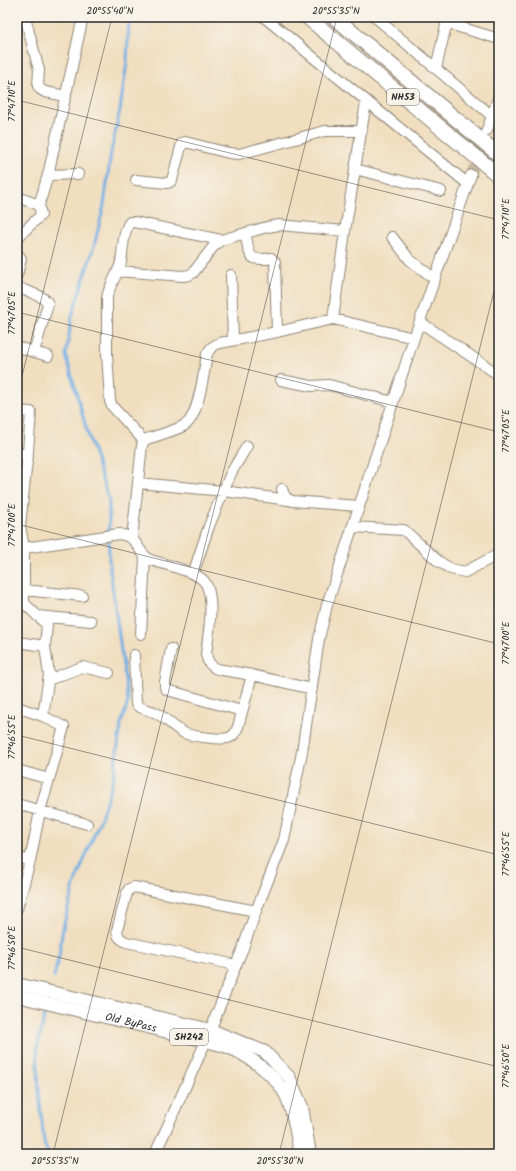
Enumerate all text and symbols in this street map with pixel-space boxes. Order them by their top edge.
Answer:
text: 20°55'40"N [87,3,134,19]
text: 20°55'35"N [312,3,360,19]
text: 77°47'10"E [4,79,20,122]
road number: NH53 [387,89,419,105]
text: 77°47'10"E [498,197,514,240]
text: 77°47'05"E [4,290,20,335]
text: 77°47'05"E [498,408,514,453]
text: 77°47'00"E [4,502,20,547]
text: 77°47'00"E [498,620,514,665]
text: 77°46'55"E [4,713,20,760]
text: 77°46'55"E [498,830,514,877]
text: 77°46'50"E [4,925,20,970]
street label: Old ByPass [103,1008,159,1038]
road number: SH242 [170,1029,208,1045]
text: 77°46'50"E [498,1043,514,1088]
text: 20°55'35"N [31,1153,79,1169]
text: 20°55'30"N [256,1153,304,1169]

